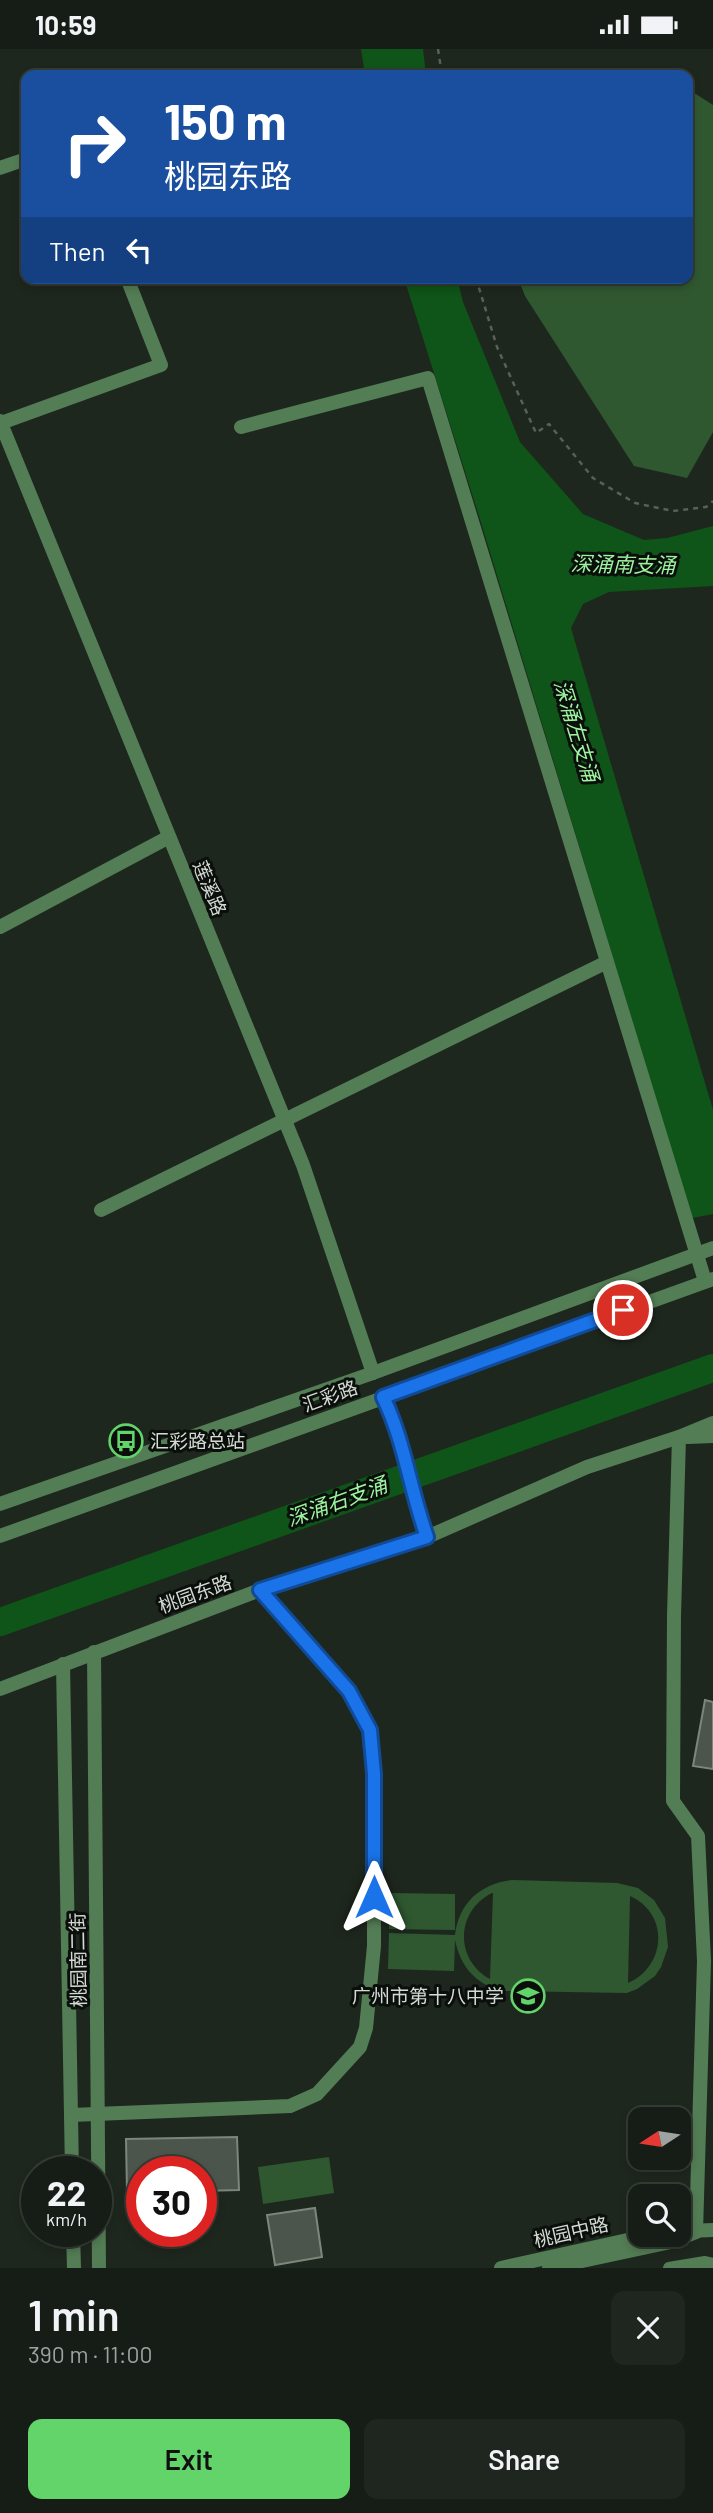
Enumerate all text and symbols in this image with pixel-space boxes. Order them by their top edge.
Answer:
text: 10:59 [35,9,96,40]
text: 150 m [164,91,286,150]
icon: right [49,98,140,189]
text: 桃园东路 [164,156,292,194]
icon: left [120,231,158,269]
text: Then [49,235,106,266]
water label: 深涌南支涌 [570,550,678,577]
water label: 深涌左支涌 [550,677,605,786]
street label: 莲溪路 [189,857,232,919]
pin [593,1280,653,1340]
icon: arrive [604,1291,642,1329]
street label: 汇彩路 [299,1375,361,1416]
bus stop icon: 汇彩路总站 [107,1422,145,1460]
place label: 汇彩路总站 [150,1429,245,1452]
water label: 深涌右支涌 [283,1470,392,1530]
street label: 桃园东路 [155,1570,234,1617]
position arrow [337,1860,411,1934]
street label: 桃园南二街 [65,1912,90,2008]
school or university icon: 广州市第十八中学 [509,1977,547,2015]
place label: 广州市第十八中学 [352,1984,504,2007]
north arrow [628,2107,691,2170]
map controls [628,2107,691,2247]
speed limit sign: 30 [126,2156,217,2247]
text: 22 [47,2171,86,2213]
button: search [628,2184,691,2247]
text: km/h [46,2208,87,2230]
street label: 桃园中路 [531,2212,611,2251]
text: 1 min [28,2289,120,2339]
button: close [611,2291,685,2365]
text: 390 m · 11:00 [28,2340,152,2368]
button: Exit [28,2419,350,2499]
button: Share [364,2419,685,2499]

